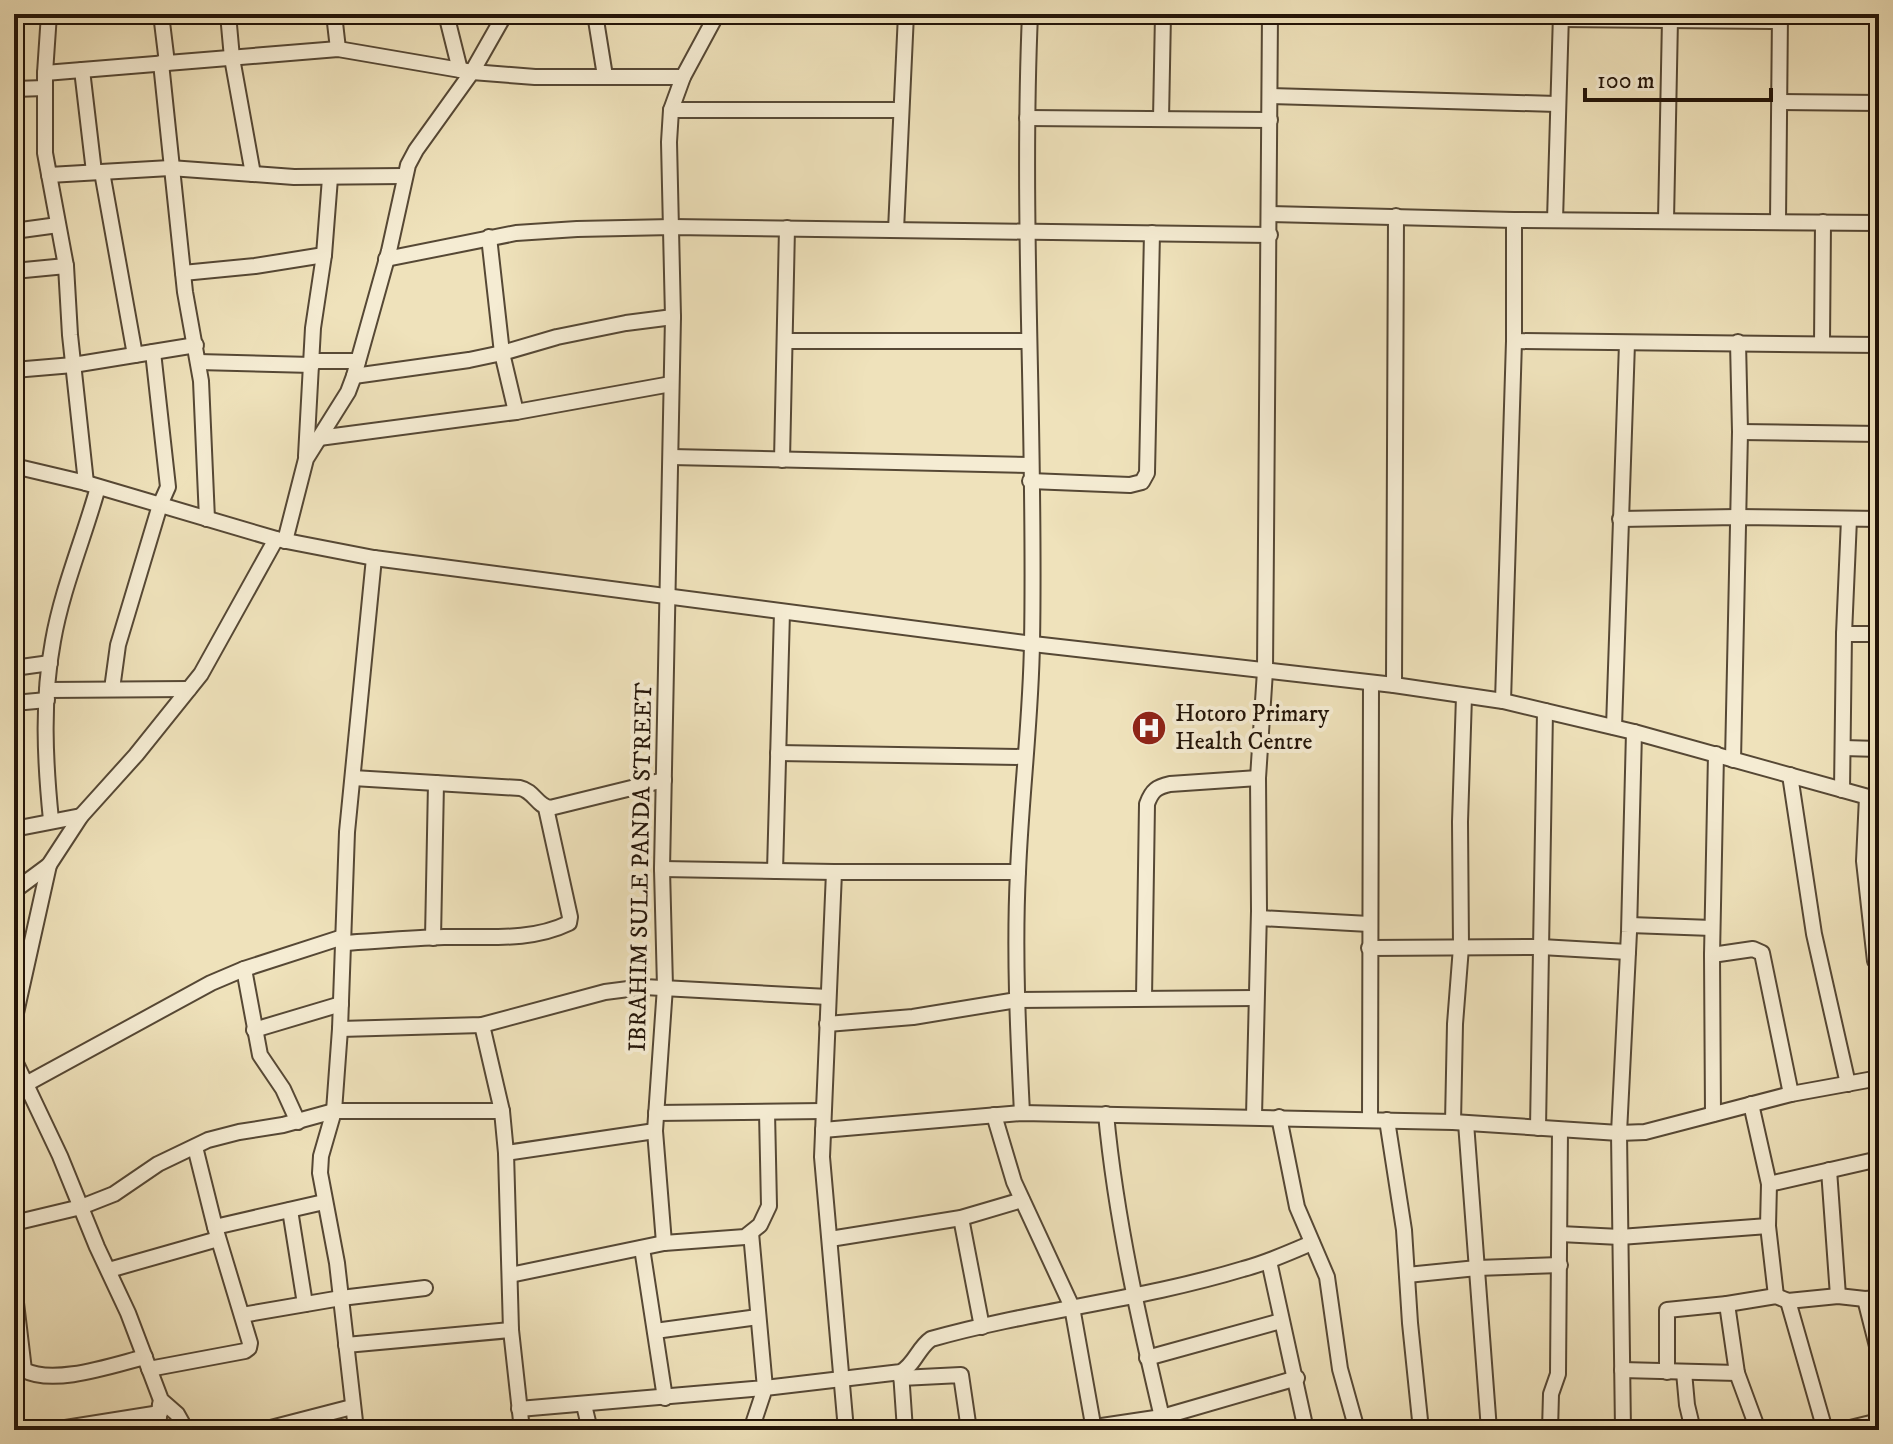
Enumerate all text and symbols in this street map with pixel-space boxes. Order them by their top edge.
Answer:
scale bar [1585,52,1771,102]
text: 100 m [1597,66,1655,96]
street label: IBRAHIM SULE PANDA STREET [623,682,659,1052]
place label: Hotoro Primary Health Centre [1175,699,1330,757]
hospital icon: Hotoro Primary Health Centre [1130,709,1168,747]

